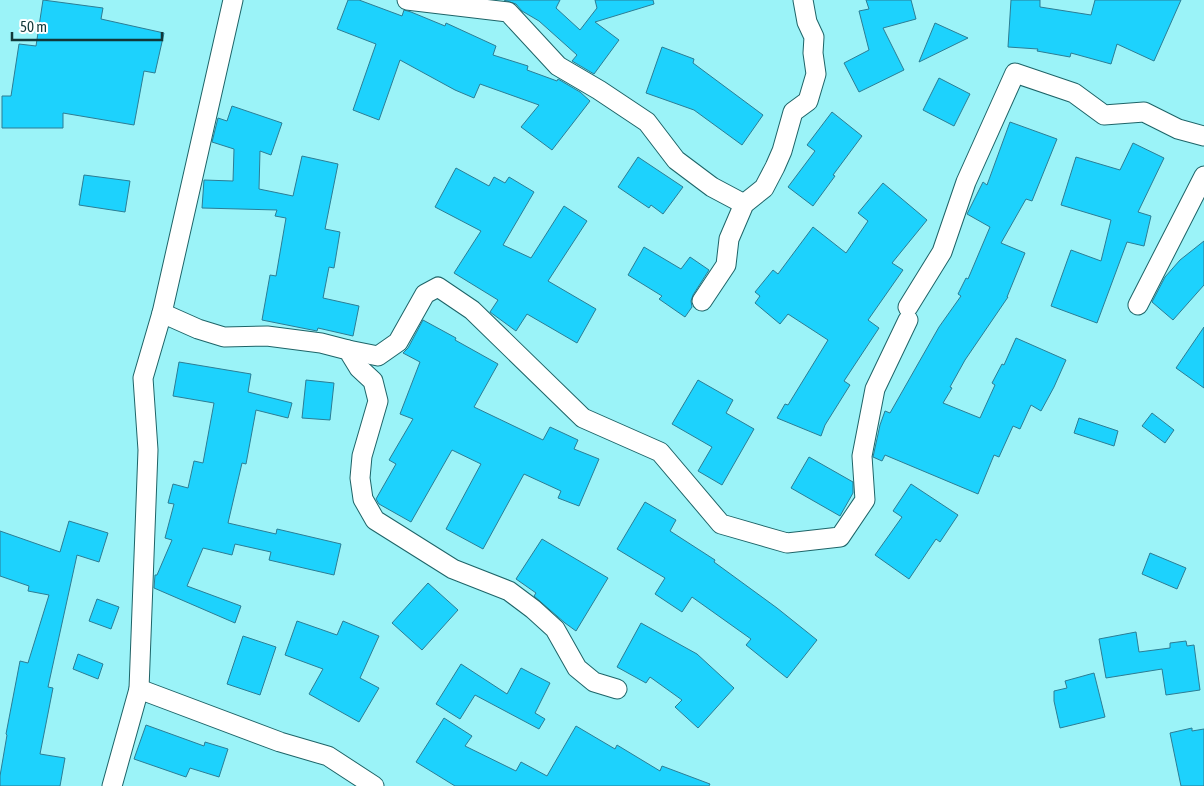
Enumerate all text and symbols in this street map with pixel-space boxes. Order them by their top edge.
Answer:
scale bar [12,10,162,42]
text: 50 m [20,18,47,35]

